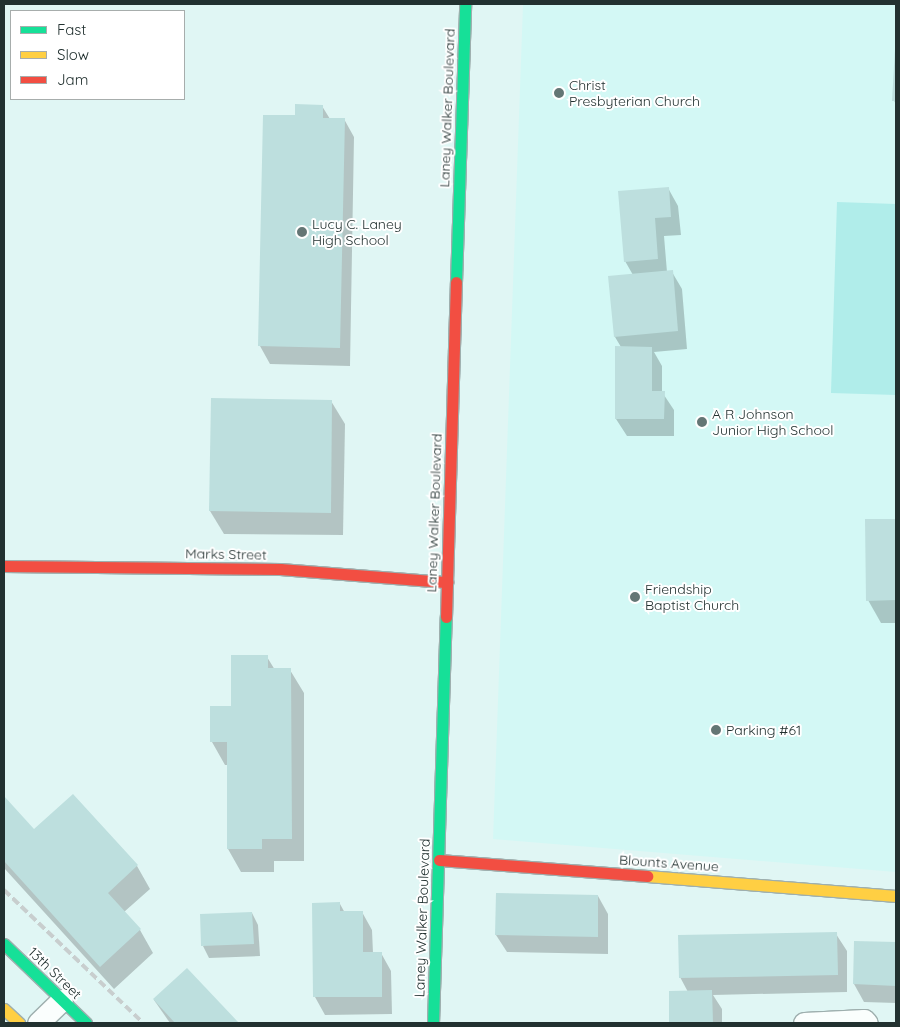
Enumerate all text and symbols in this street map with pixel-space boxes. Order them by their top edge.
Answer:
legend [10,10,185,100]
text: Fast [57,20,86,39]
street label: Laney Walker Boulevard [436,28,458,188]
text: Slow [57,45,89,64]
text: Jam [57,70,88,89]
place label: Christ Presbyterian Church [569,77,700,110]
marker: Christ Presbyterian Church [553,87,565,99]
place label: Lucy C. Laney High School [312,216,402,248]
marker: Lucy C. Laney High School [296,226,308,238]
place label: A R Johnson Junior High School [712,406,834,438]
marker: A R Johnson Junior High School [696,416,708,428]
street label: Laney Walker Boulevard [423,433,445,593]
street label: Marks Street [185,545,267,563]
place label: Friendship Baptist Church [645,581,739,614]
marker: Friendship Baptist Church [629,591,641,603]
place label: Parking #61 [726,722,801,738]
marker: Parking #61 [710,724,722,736]
street label: Laney Walker Boulevard [411,838,433,998]
street label: Blounts Avenue [619,851,719,875]
street label: 13th Street [25,944,85,1002]

